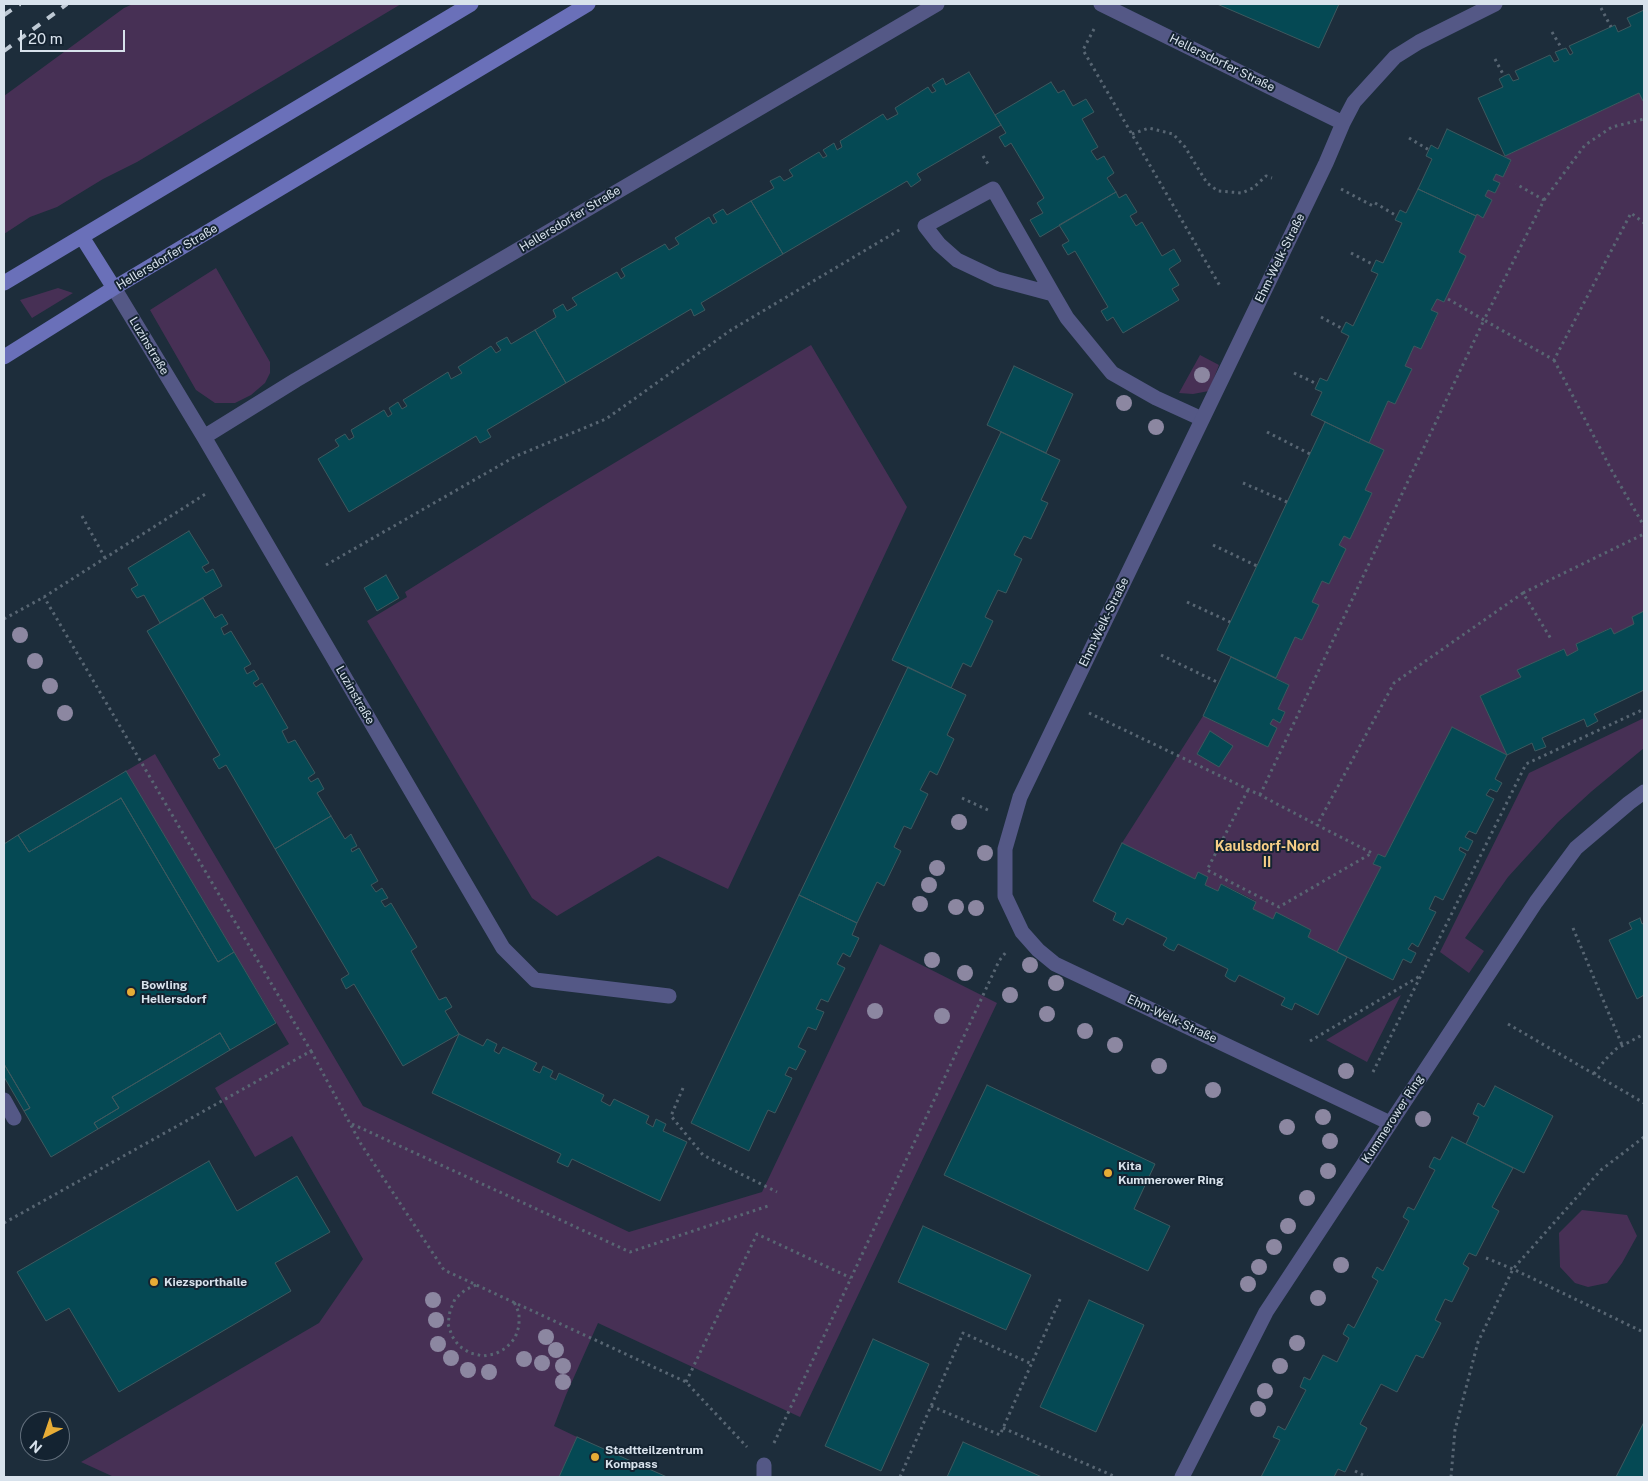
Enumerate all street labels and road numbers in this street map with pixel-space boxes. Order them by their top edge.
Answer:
street label: Hellersdorfer Straße [1167,31,1277,95]
street label: Hellersdorfer Straße [517,183,623,255]
street label: Ehm-Welk-Straße [1252,211,1308,305]
street label: Hellersdorfer Straße [114,221,220,293]
street label: Luzinstraße [126,314,172,378]
street label: Ehm-Welk-Straße [1076,575,1132,669]
street label: Luzinstraße [332,663,378,727]
street label: Ehm-Welk-Straße [1125,992,1219,1046]
street label: Kummerower Ring [1359,1072,1427,1166]

